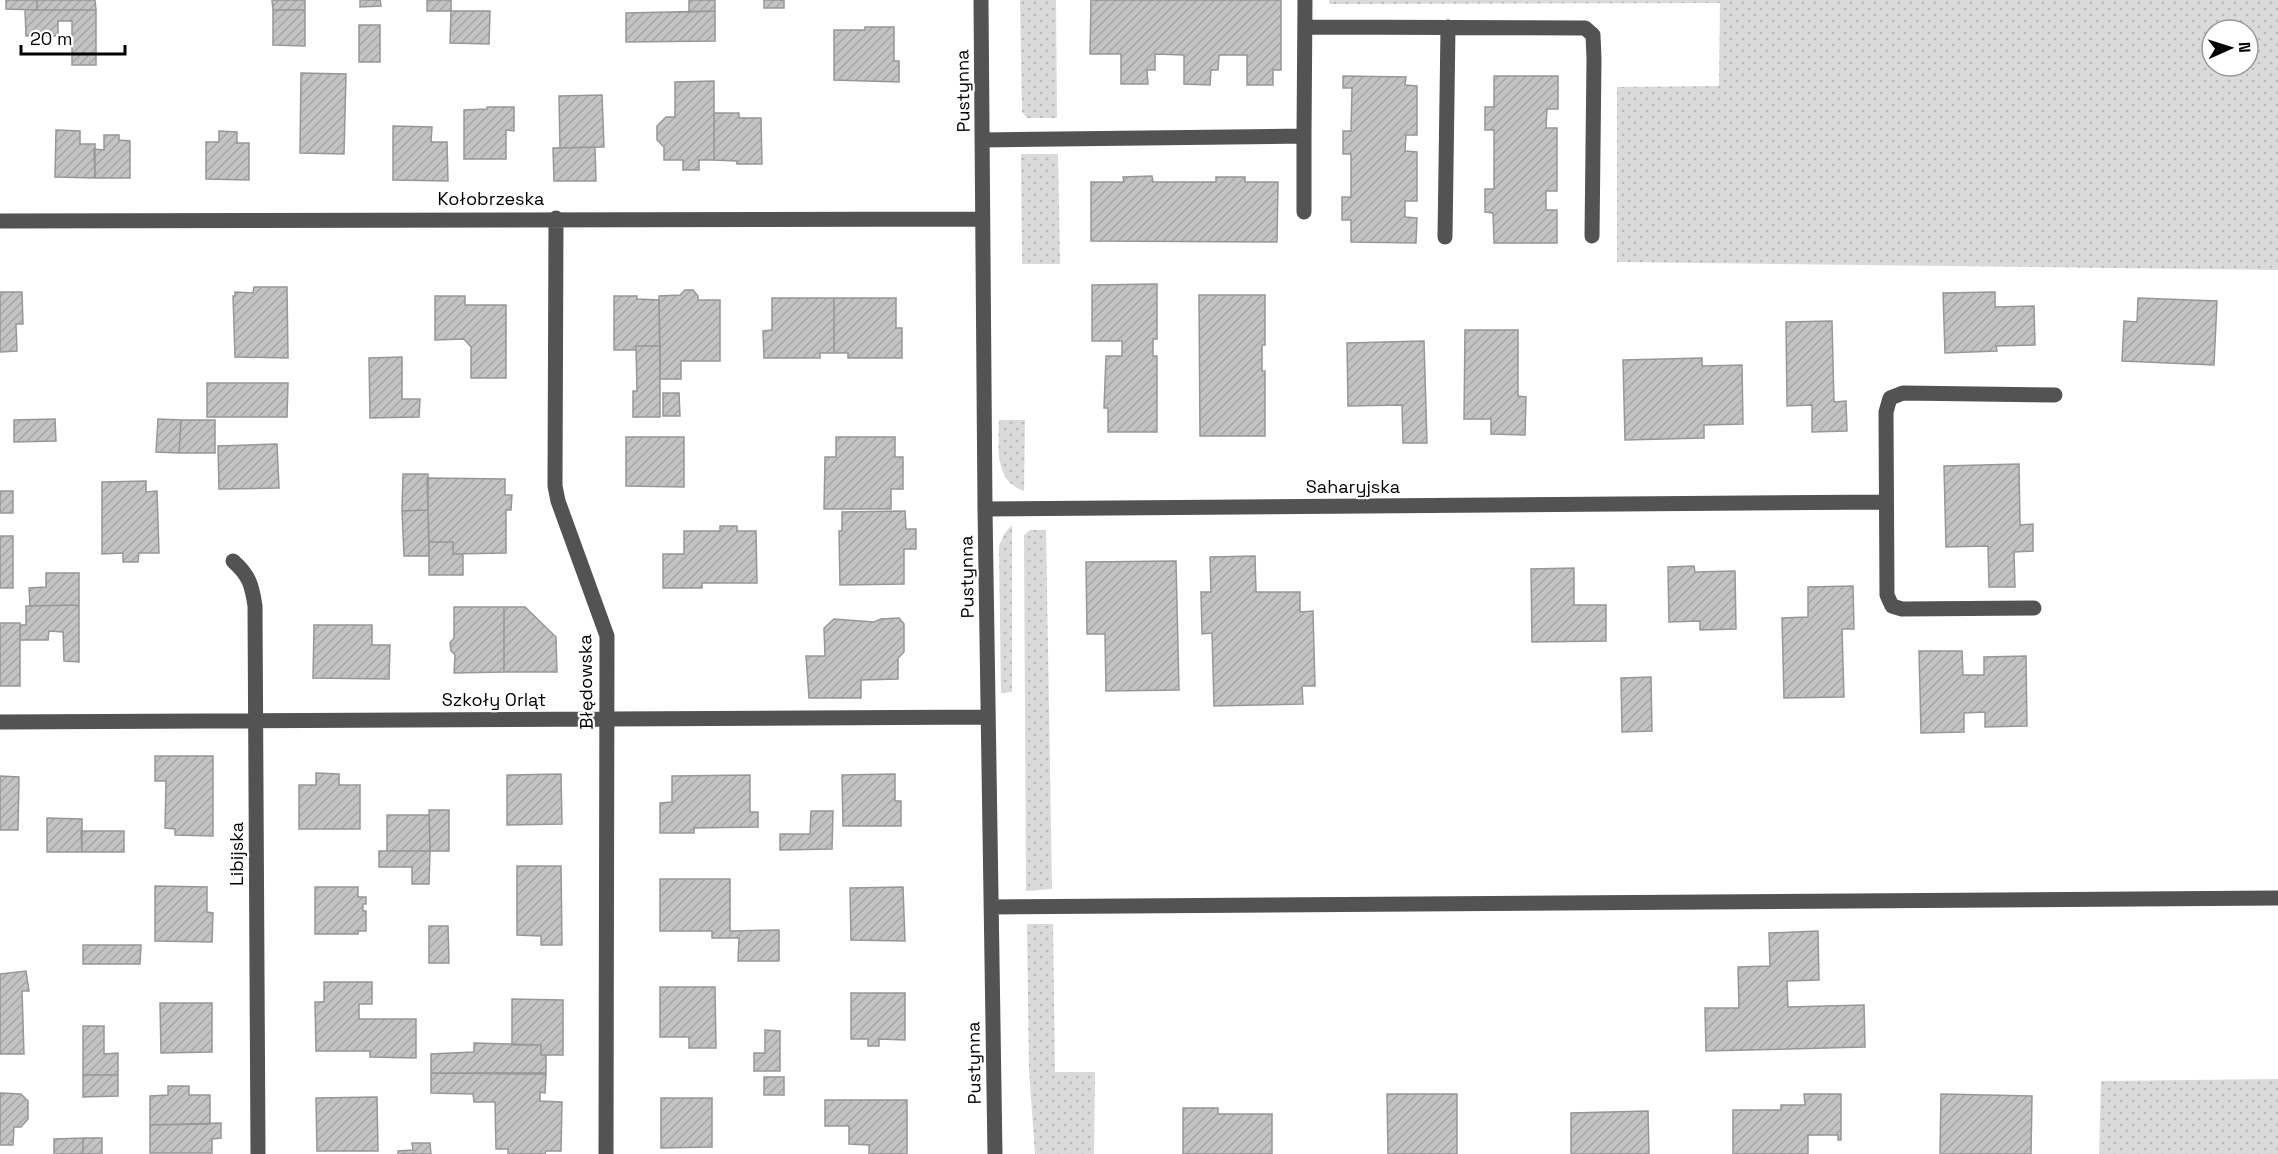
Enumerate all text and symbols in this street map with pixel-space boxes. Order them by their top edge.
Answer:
scale bar [21,18,124,56]
north arrow [2200,18,2260,78]
text: 20 m [30,27,73,50]
text: N [2234,41,2255,53]
street label: Pustynna [950,49,975,133]
street label: Kołobrzeska [438,187,544,210]
street label: Saharyjska [1306,475,1400,498]
street label: Pustynna [954,535,979,619]
street label: Błędowska [573,634,598,730]
street label: Szkoły Orląt [442,688,546,711]
street label: Libijska [225,822,248,886]
street label: Pustynna [961,1021,986,1105]

